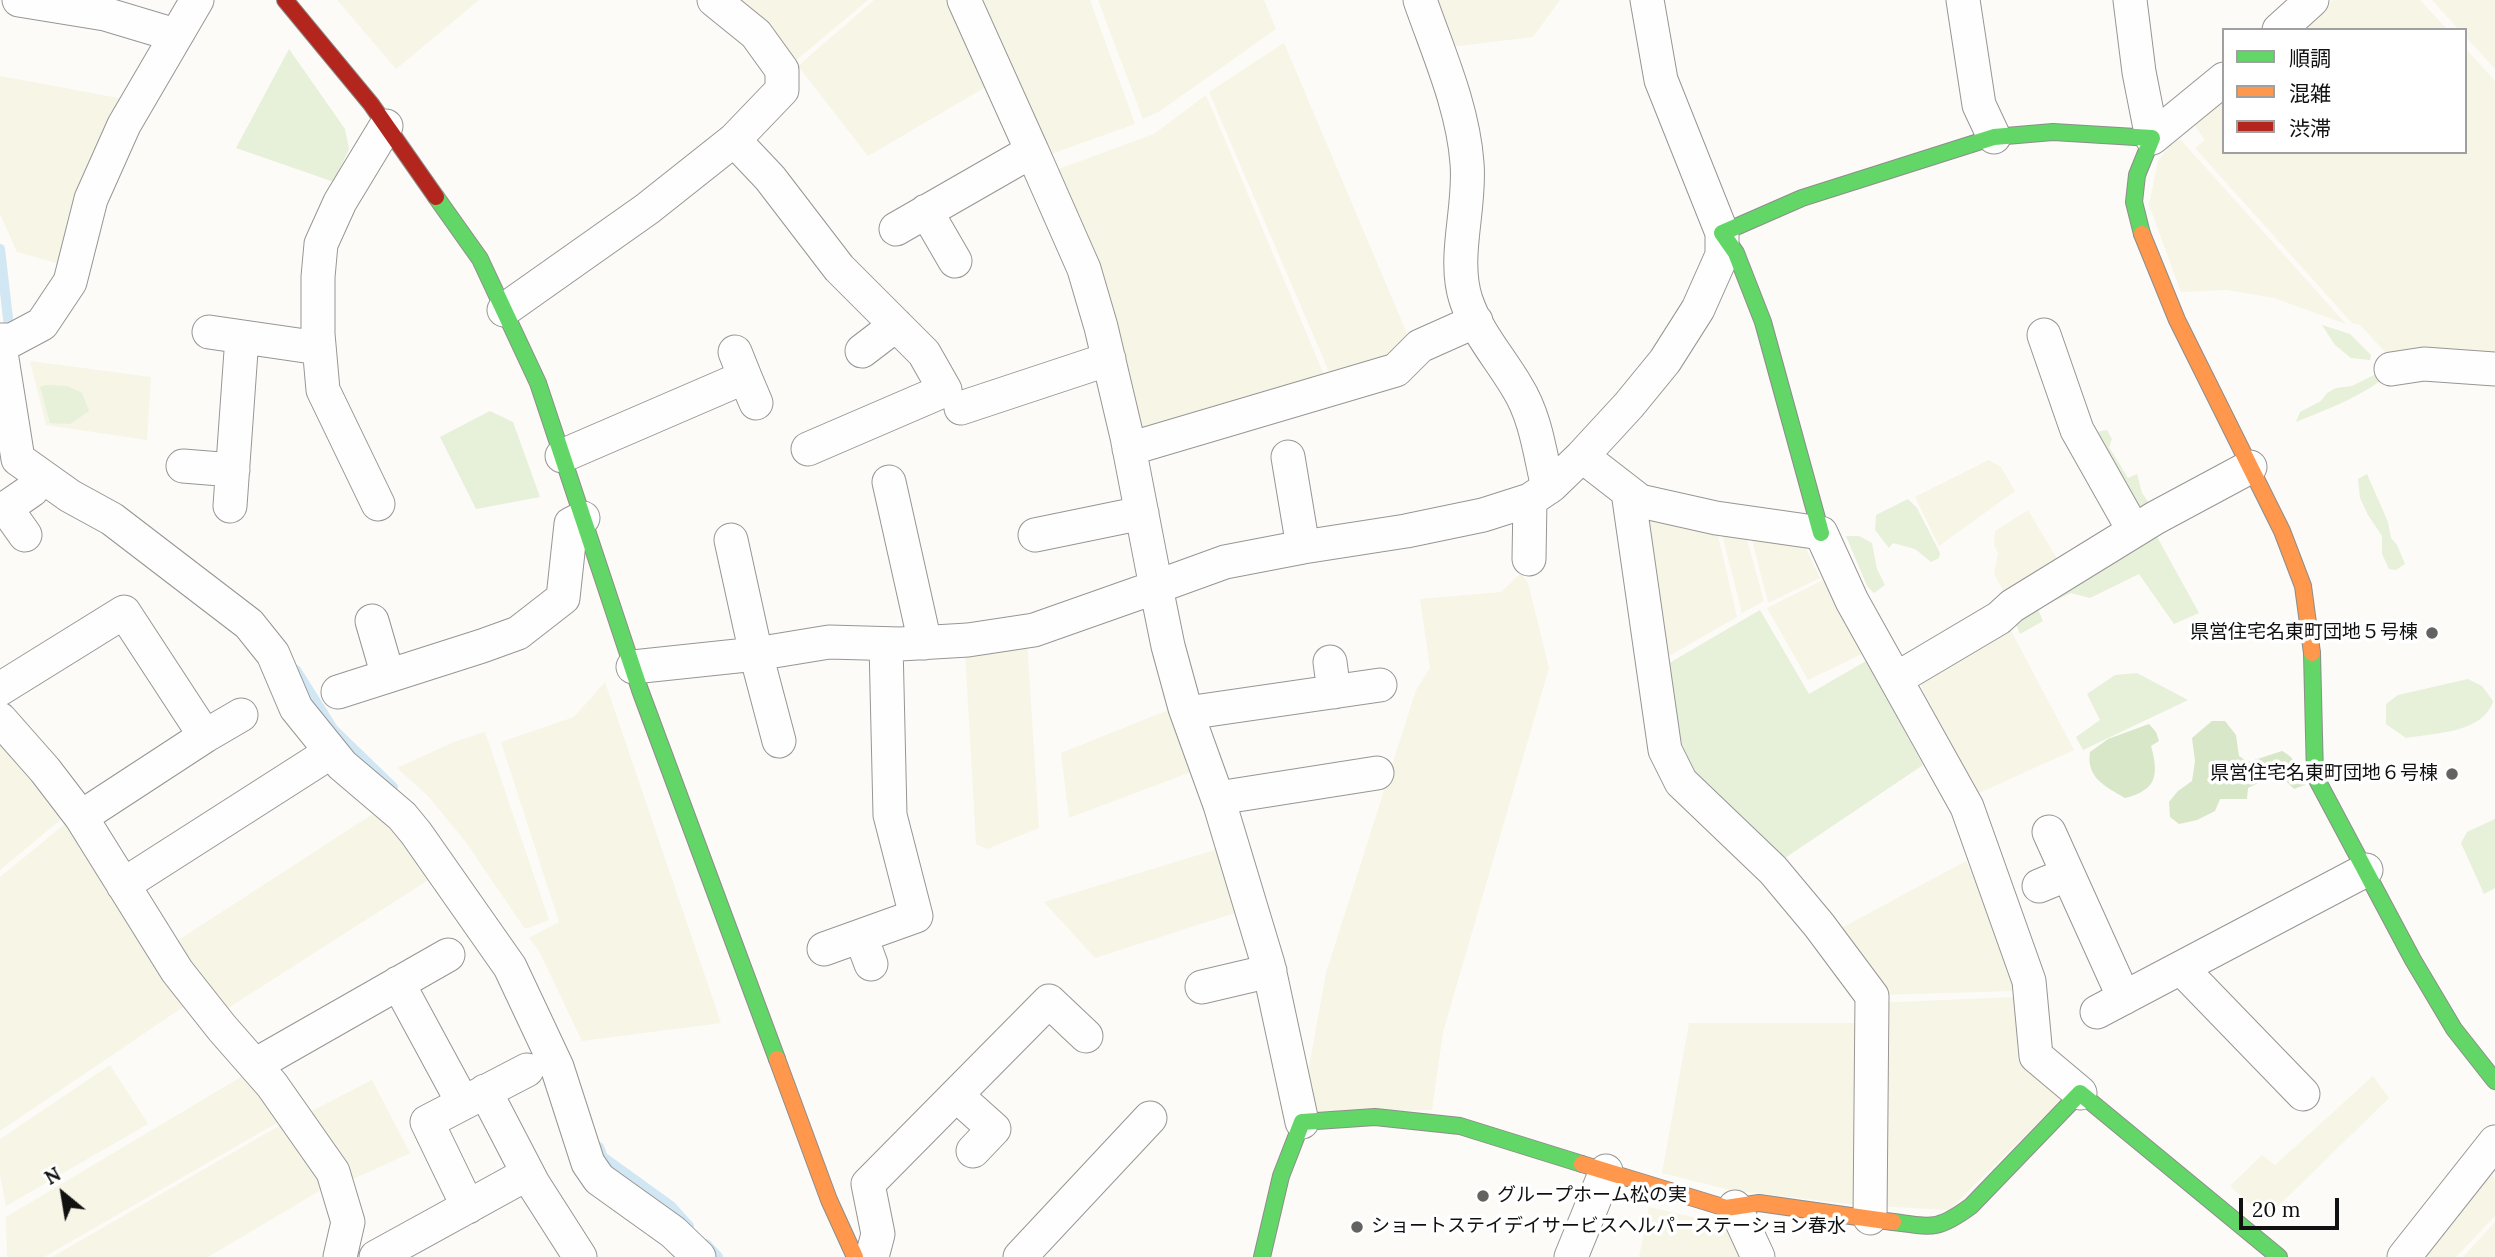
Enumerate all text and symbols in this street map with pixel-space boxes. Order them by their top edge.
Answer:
legend [2222,28,2467,154]
text: 順調 [2289,45,2331,72]
text: 混雑 [2289,80,2331,107]
text: 渋滞 [2289,115,2331,142]
place label: 県営住宅名東町団地５号棟 [2190,622,2418,644]
marker: 県営住宅名東町団地５号棟 [2424,625,2440,641]
place label: 県営住宅名東町団地６号棟 [2210,763,2438,785]
marker: 県営住宅名東町団地６号棟 [2444,766,2460,782]
north arrow [28,1159,98,1229]
text: N [40,1162,65,1190]
scale bar [2243,1184,2343,1228]
place label: グループホーム松の実 [1497,1185,1687,1207]
marker: グループホーム松の実 [1475,1188,1491,1204]
text: 20 m [2252,1196,2301,1223]
place label: ショートステイデイサービスヘルパーステーション春水 [1371,1216,1846,1238]
marker: ショートステイデイサービスヘルパーステーション春水 [1349,1219,1365,1235]

